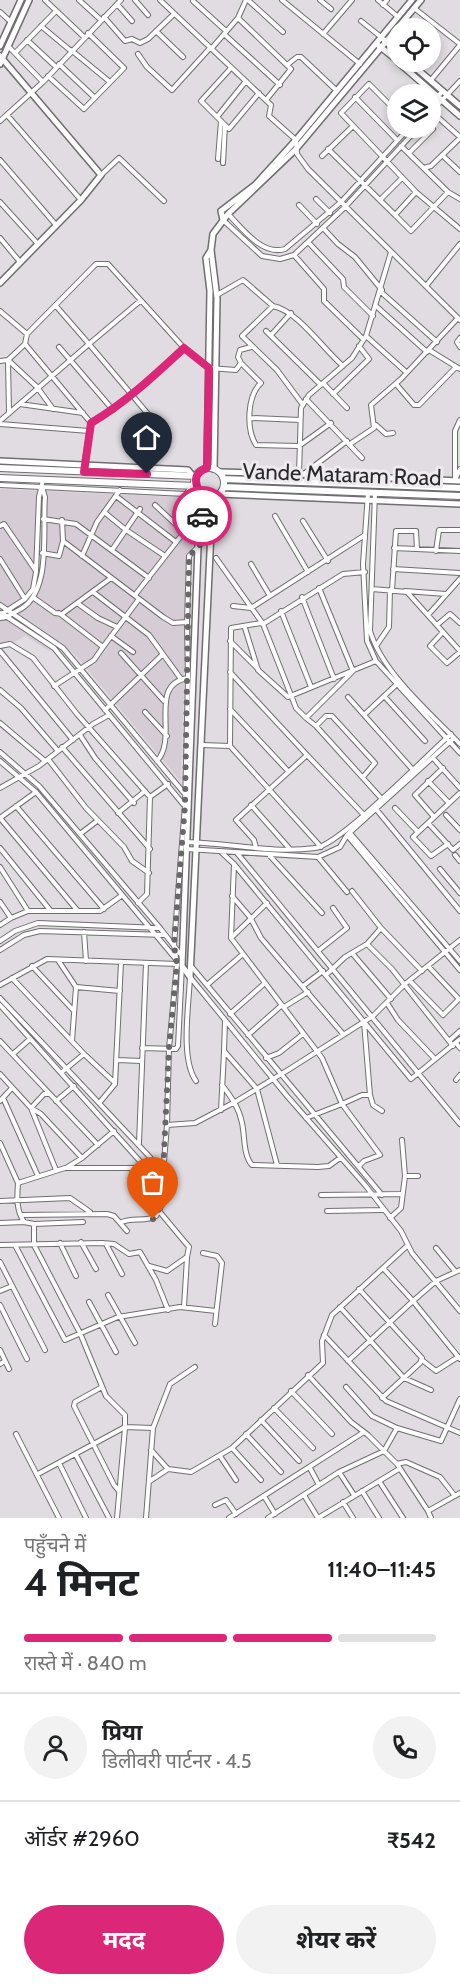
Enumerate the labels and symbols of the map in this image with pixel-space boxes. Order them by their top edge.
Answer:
pin [121,412,172,474]
street label: Vande Mataram Road [242,458,442,491]
courier [172,486,232,546]
pin [127,1157,178,1219]

